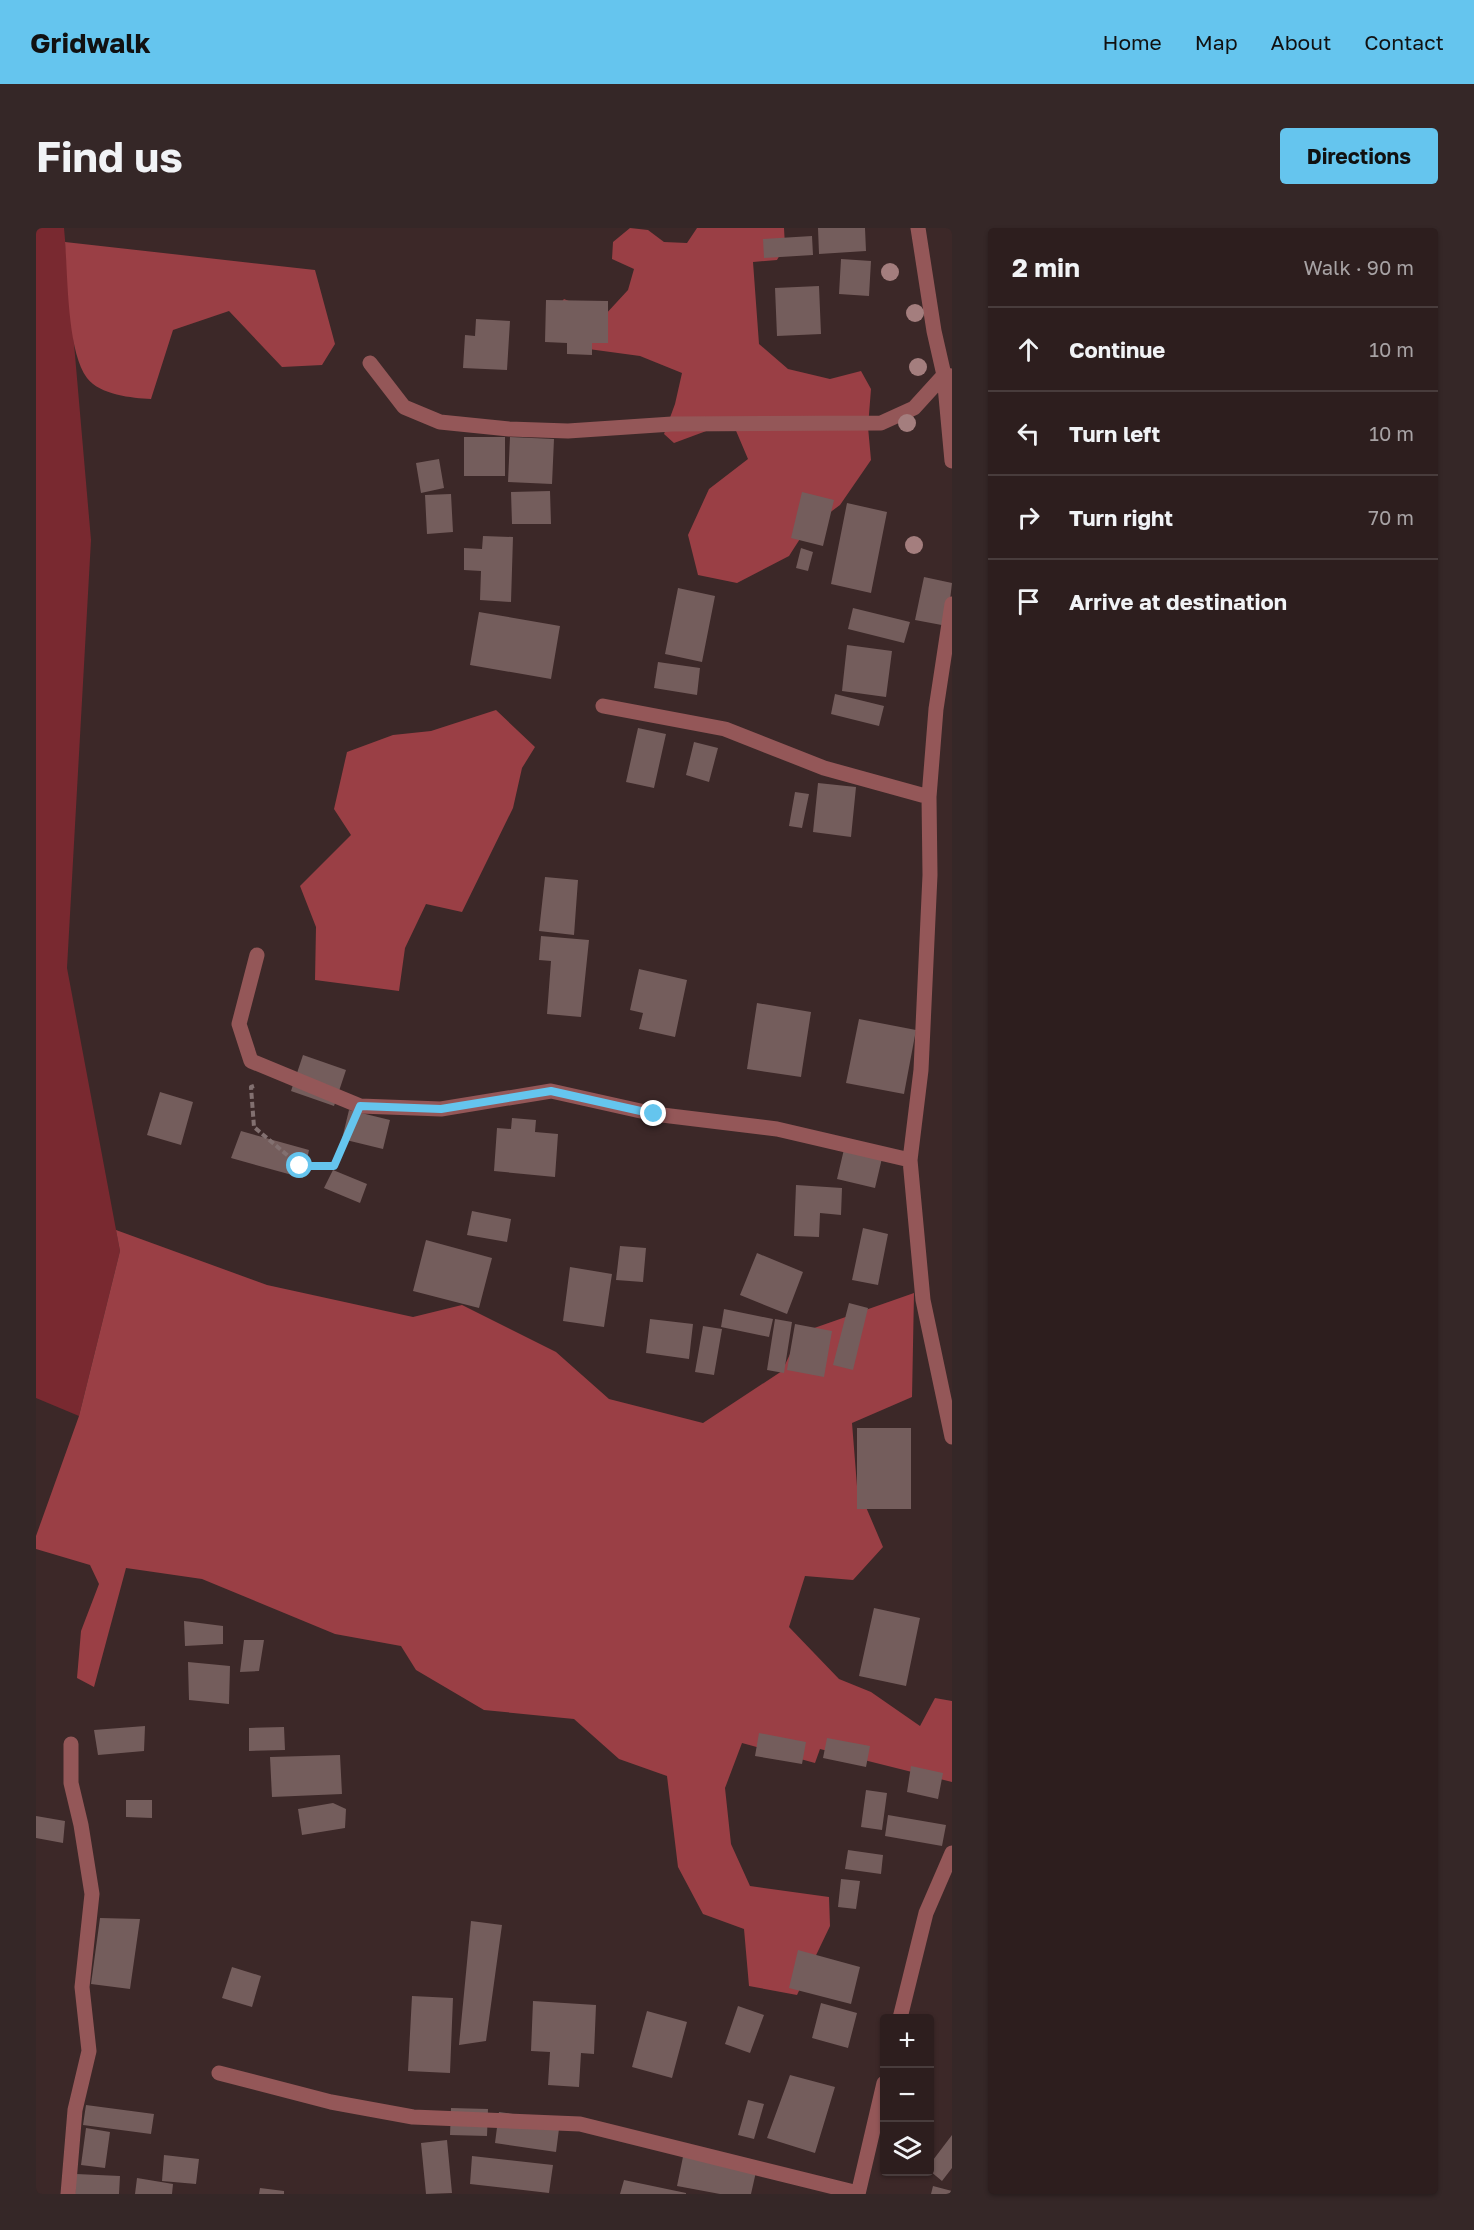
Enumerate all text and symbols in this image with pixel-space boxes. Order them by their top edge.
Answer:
text: Gridwalk [30,26,151,59]
text: Home [1102,29,1162,55]
text: Map [1195,29,1238,55]
text: About [1271,29,1331,55]
text: Contact [1364,29,1444,55]
button: Directions [1280,128,1438,184]
text: Find us [36,131,183,181]
text: 2 min [1012,252,1080,283]
text: Walk · 90 m [1303,255,1414,279]
icon: ahead [1012,333,1045,366]
text: Continue [1069,336,1165,363]
text: 10 m [1369,337,1414,361]
icon: left [1012,417,1045,450]
text: Turn left [1069,420,1160,447]
text: 10 m [1369,421,1414,445]
icon: right [1012,501,1045,534]
text: Turn right [1069,504,1173,531]
text: 70 m [1368,505,1414,529]
icon: arrive [1012,585,1045,618]
text: Arrive at destination [1069,588,1287,615]
route end [640,1100,666,1126]
route start [286,1152,312,1178]
map controls [880,2014,934,2176]
button: + [880,2014,934,2068]
button: − [880,2068,934,2122]
button: layers [880,2122,934,2176]

